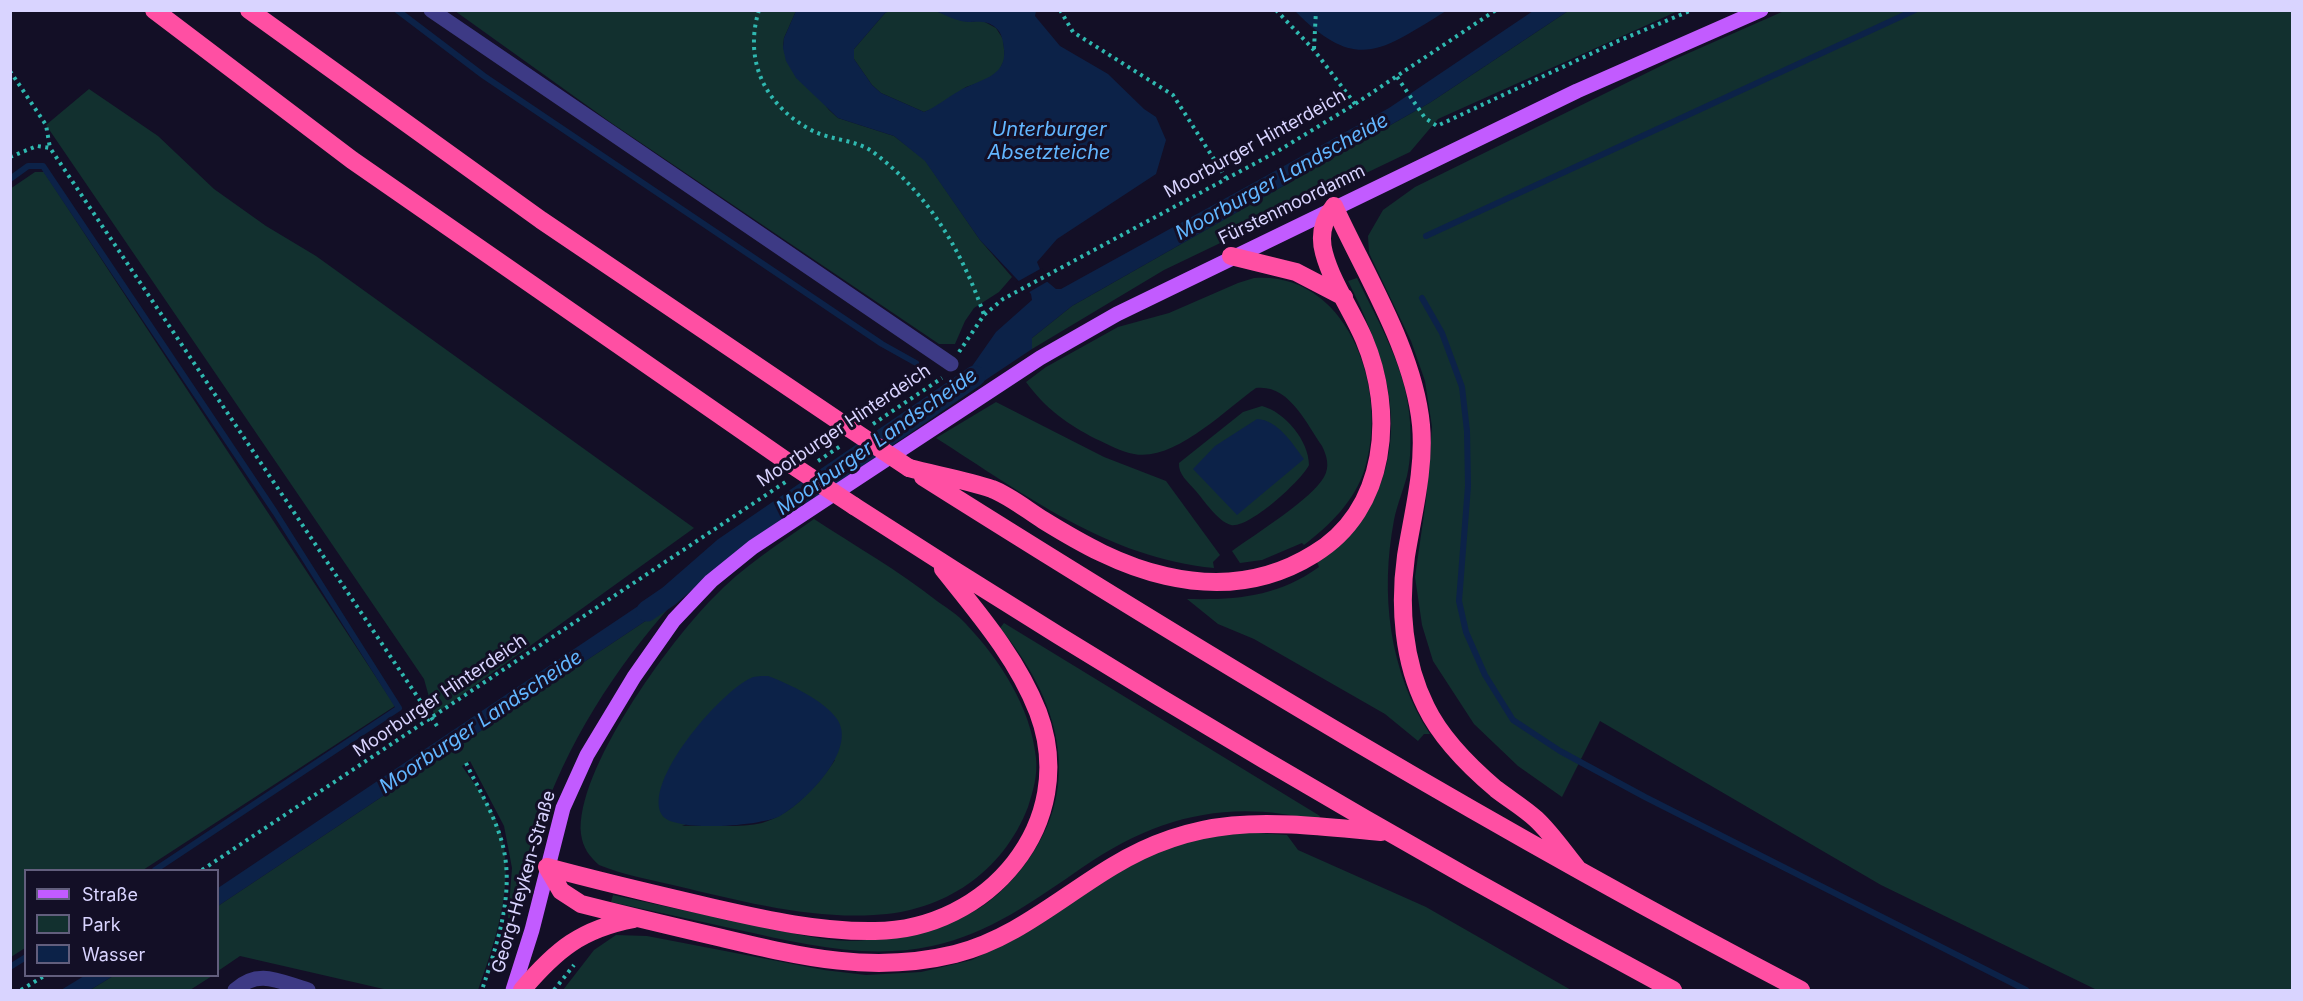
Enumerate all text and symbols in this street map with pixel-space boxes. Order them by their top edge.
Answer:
street label: Moorburger Hinterdeich [1160,85,1350,203]
water label: Moorburger Landscheide [1171,108,1393,246]
water label: Unterburger Absetzteiche [987,118,1111,165]
street label: Fürstenmoordamm [1215,160,1369,250]
street label: Moorburger Hinterdeich [753,360,935,492]
water label: Moorburger Landscheide [772,363,982,521]
street label: Moorburger Hinterdeich [349,630,531,762]
water label: Moorburger Landscheide [375,645,587,799]
street label: Georg-Heyken-Straße [488,788,560,976]
legend [24,869,219,977]
text: Straße [82,884,138,905]
text: Park [82,914,121,935]
text: Wasser [82,944,145,965]

